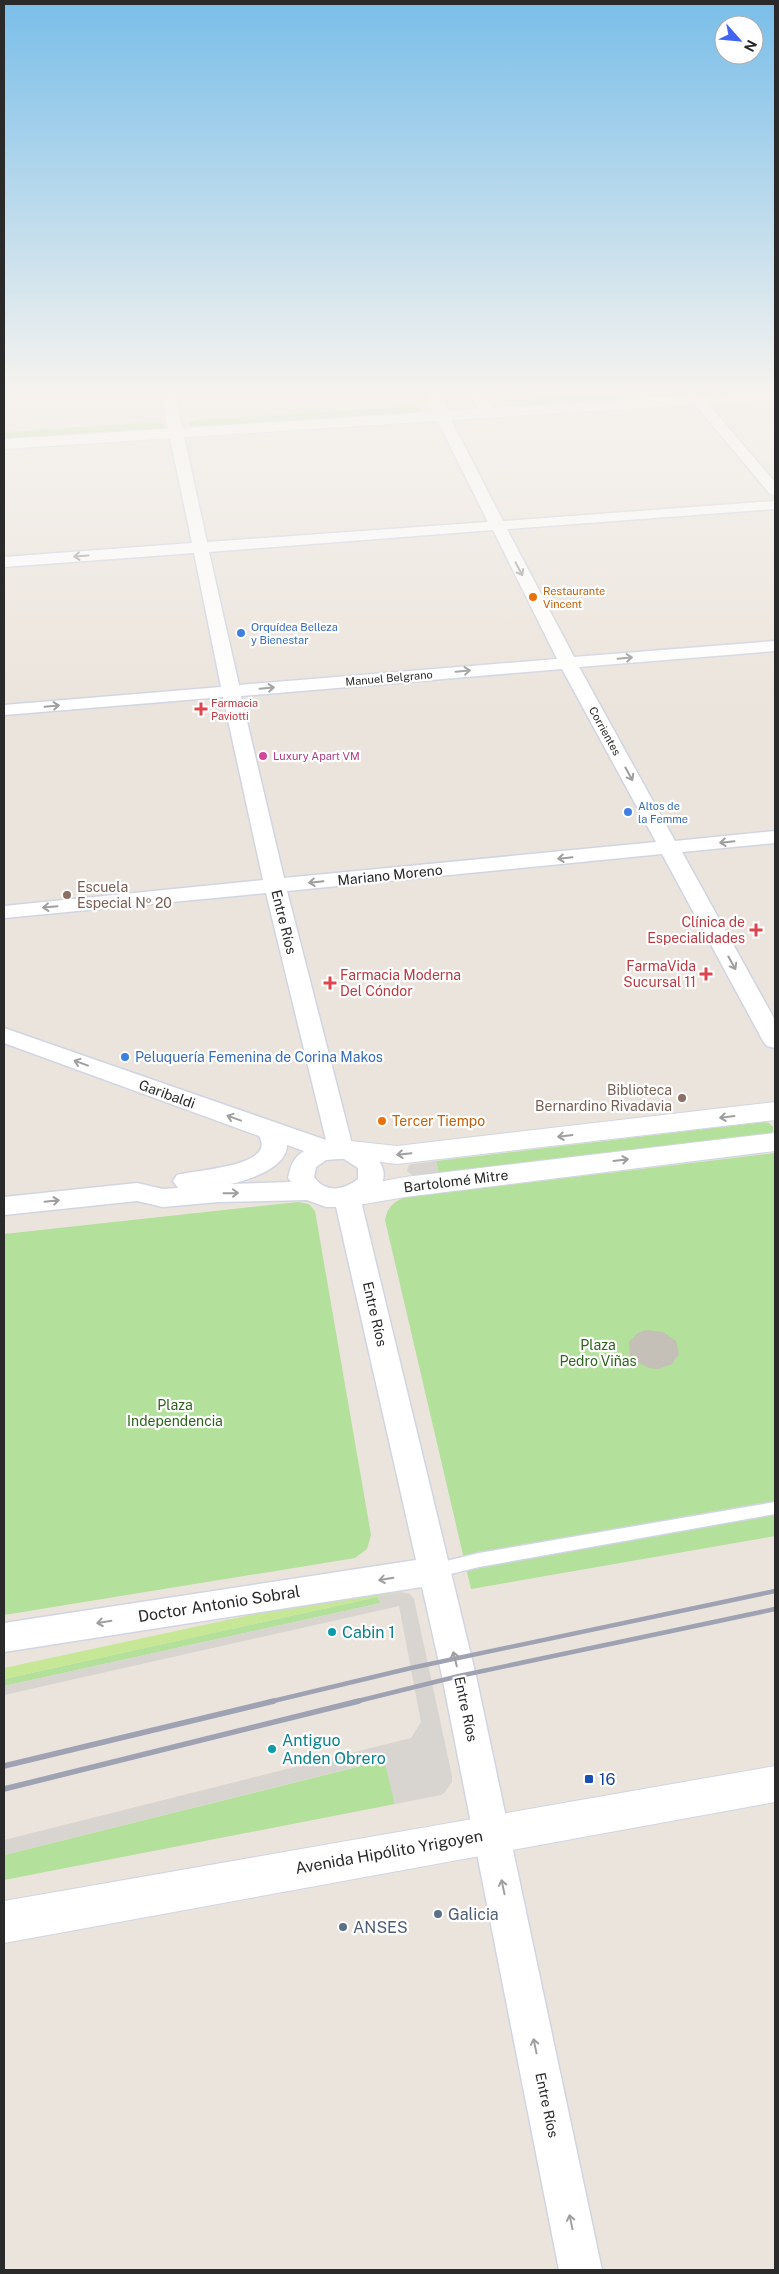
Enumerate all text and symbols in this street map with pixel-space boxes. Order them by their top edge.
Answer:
north arrow [714,15,764,65]
text: N [741,37,760,54]
one-way arrow [73,552,89,561]
one-way arrow [515,561,524,576]
place label: Restaurante Vincent [543,585,605,610]
marker: Restaurante Vincent [527,591,539,603]
place label: Orquídea Belleza y Bienestar [251,621,338,646]
marker: Orquídea Belleza y Bienestar [235,627,247,639]
one-way arrow [617,653,633,663]
one-way arrow [455,667,471,676]
street label: Manuel Belgrano [345,668,433,688]
one-way arrow [258,683,274,693]
place label: Farmacia Paviotti [211,697,258,722]
one-way arrow [44,701,60,710]
marker: Farmacia Paviotti [195,703,207,715]
street label: Corrientes [587,705,623,758]
marker: Luxury Apart VM [257,750,269,762]
place label: Luxury Apart VM [273,750,360,762]
one-way arrow [624,766,634,781]
place label: Altos de la Femme [638,800,688,825]
marker: Altos de la Femme [622,806,634,818]
one-way arrow [719,837,735,847]
one-way arrow [557,853,573,863]
street label: Mariano Moreno [337,862,443,888]
one-way arrow [308,877,324,887]
place label: Escuela Especial Nº 20 [77,879,172,911]
street label: Entre Ríos [268,888,300,956]
marker: Escuela Especial Nº 20 [61,889,73,901]
one-way arrow [42,902,58,912]
place label: Clínica de Especialidades [647,914,745,946]
marker: Clínica de Especialidades [749,923,763,937]
one-way arrow [727,955,737,970]
place label: FarmaVida Sucursal 11 [623,958,696,990]
place label: Farmacia Moderna Del Cóndor [340,967,461,999]
marker: FarmaVida Sucursal 11 [700,968,712,980]
marker: Farmacia Moderna Del Cóndor [324,977,336,989]
place label: Peluquería Femenina de Corina Makos [135,1049,383,1065]
marker: Peluquería Femenina de Corina Makos [119,1051,131,1063]
one-way arrow [74,1058,89,1067]
street label: Garibaldi [137,1076,197,1112]
place label: Biblioteca Bernardino Rivadavia [535,1082,672,1114]
marker: Biblioteca Bernardino Rivadavia [676,1092,688,1104]
one-way arrow [719,1112,735,1122]
one-way arrow [227,1113,242,1122]
place label: Tercer Tiempo [392,1113,485,1129]
marker: Tercer Tiempo [376,1115,388,1127]
one-way arrow [558,1131,574,1141]
one-way arrow [396,1149,412,1159]
one-way arrow [613,1155,629,1165]
street label: Bartolomé Mitre [403,1167,509,1195]
one-way arrow [222,1188,239,1198]
one-way arrow [44,1196,60,1206]
street label: Entre Ríos [360,1280,390,1348]
park label: Plaza Pedro Viñas [559,1337,637,1369]
park label: Plaza Independencia [127,1397,223,1429]
one-way arrow [378,1574,394,1584]
street label: Doctor Antonio Sobral [137,1582,302,1626]
one-way arrow [97,1617,113,1627]
place label: Cabin 1 [342,1623,395,1642]
marker: Cabin 1 [326,1626,338,1638]
one-way arrow [450,1652,459,1668]
street label: Entre Ríos [451,1675,481,1743]
place label: Antiguo Anden Obrero [282,1731,386,1768]
marker: Antiguo Anden Obrero [266,1743,278,1755]
place label: 16 [599,1770,616,1789]
marker: 16 [583,1773,595,1785]
street label: Avenida Hipólito Yrigoyen [294,1826,484,1878]
one-way arrow [497,1879,507,1895]
place label: Galicia [448,1905,499,1924]
marker: Galicia [432,1908,444,1920]
place label: ANSES [353,1918,408,1937]
marker: ANSES [337,1921,349,1933]
one-way arrow [530,2039,539,2055]
street label: Entre Ríos [532,2071,562,2139]
one-way arrow [566,2215,575,2231]

